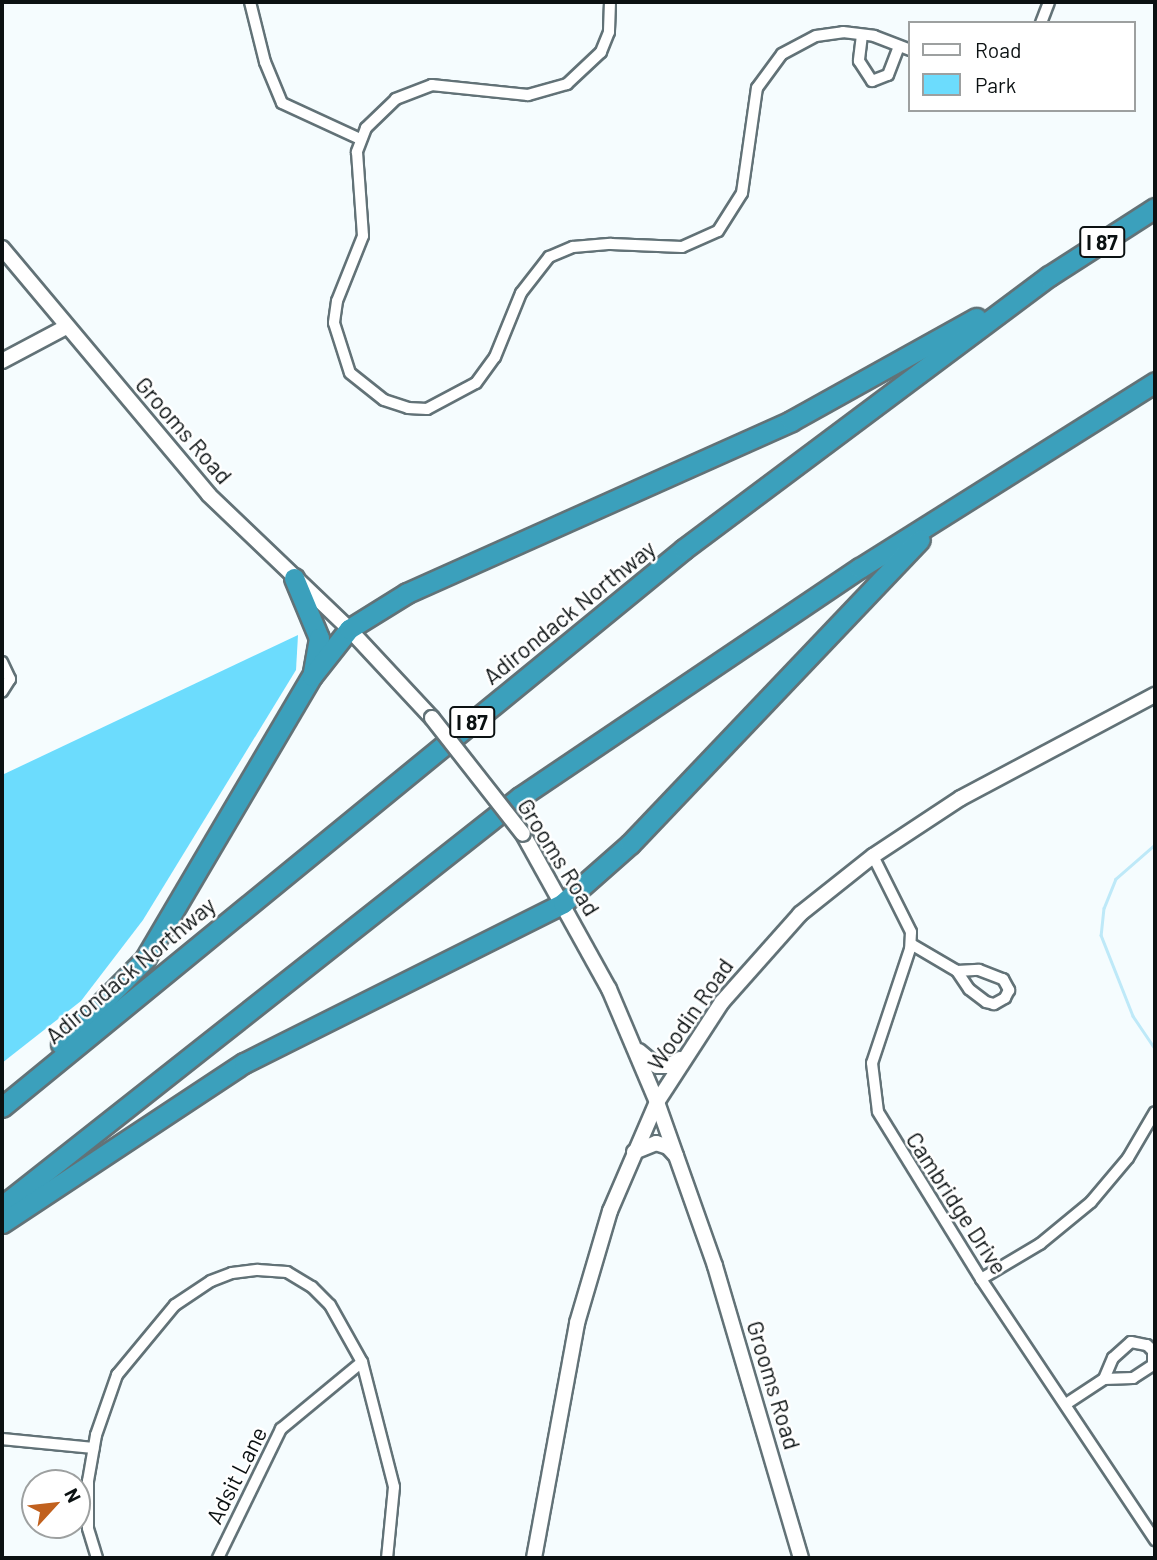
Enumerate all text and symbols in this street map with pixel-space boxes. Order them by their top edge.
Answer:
legend [908,21,1136,112]
text: Road [975,37,1021,62]
text: Park [975,72,1016,97]
road number: I 87 [1079,224,1125,260]
street label: Grooms Road [130,371,238,489]
street label: Adirondack Northway [477,534,661,690]
road number: I 87 [449,704,495,740]
street label: Grooms Road [512,793,606,921]
street label: Adirondack Northway [39,891,221,1049]
street label: Woodin Road [641,953,739,1075]
street label: Cambridge Drive [901,1127,1013,1279]
street label: Grooms Road [741,1317,807,1453]
street label: Adsit Lane [200,1422,272,1528]
north arrow [21,1469,91,1539]
text: N [60,1484,86,1506]

